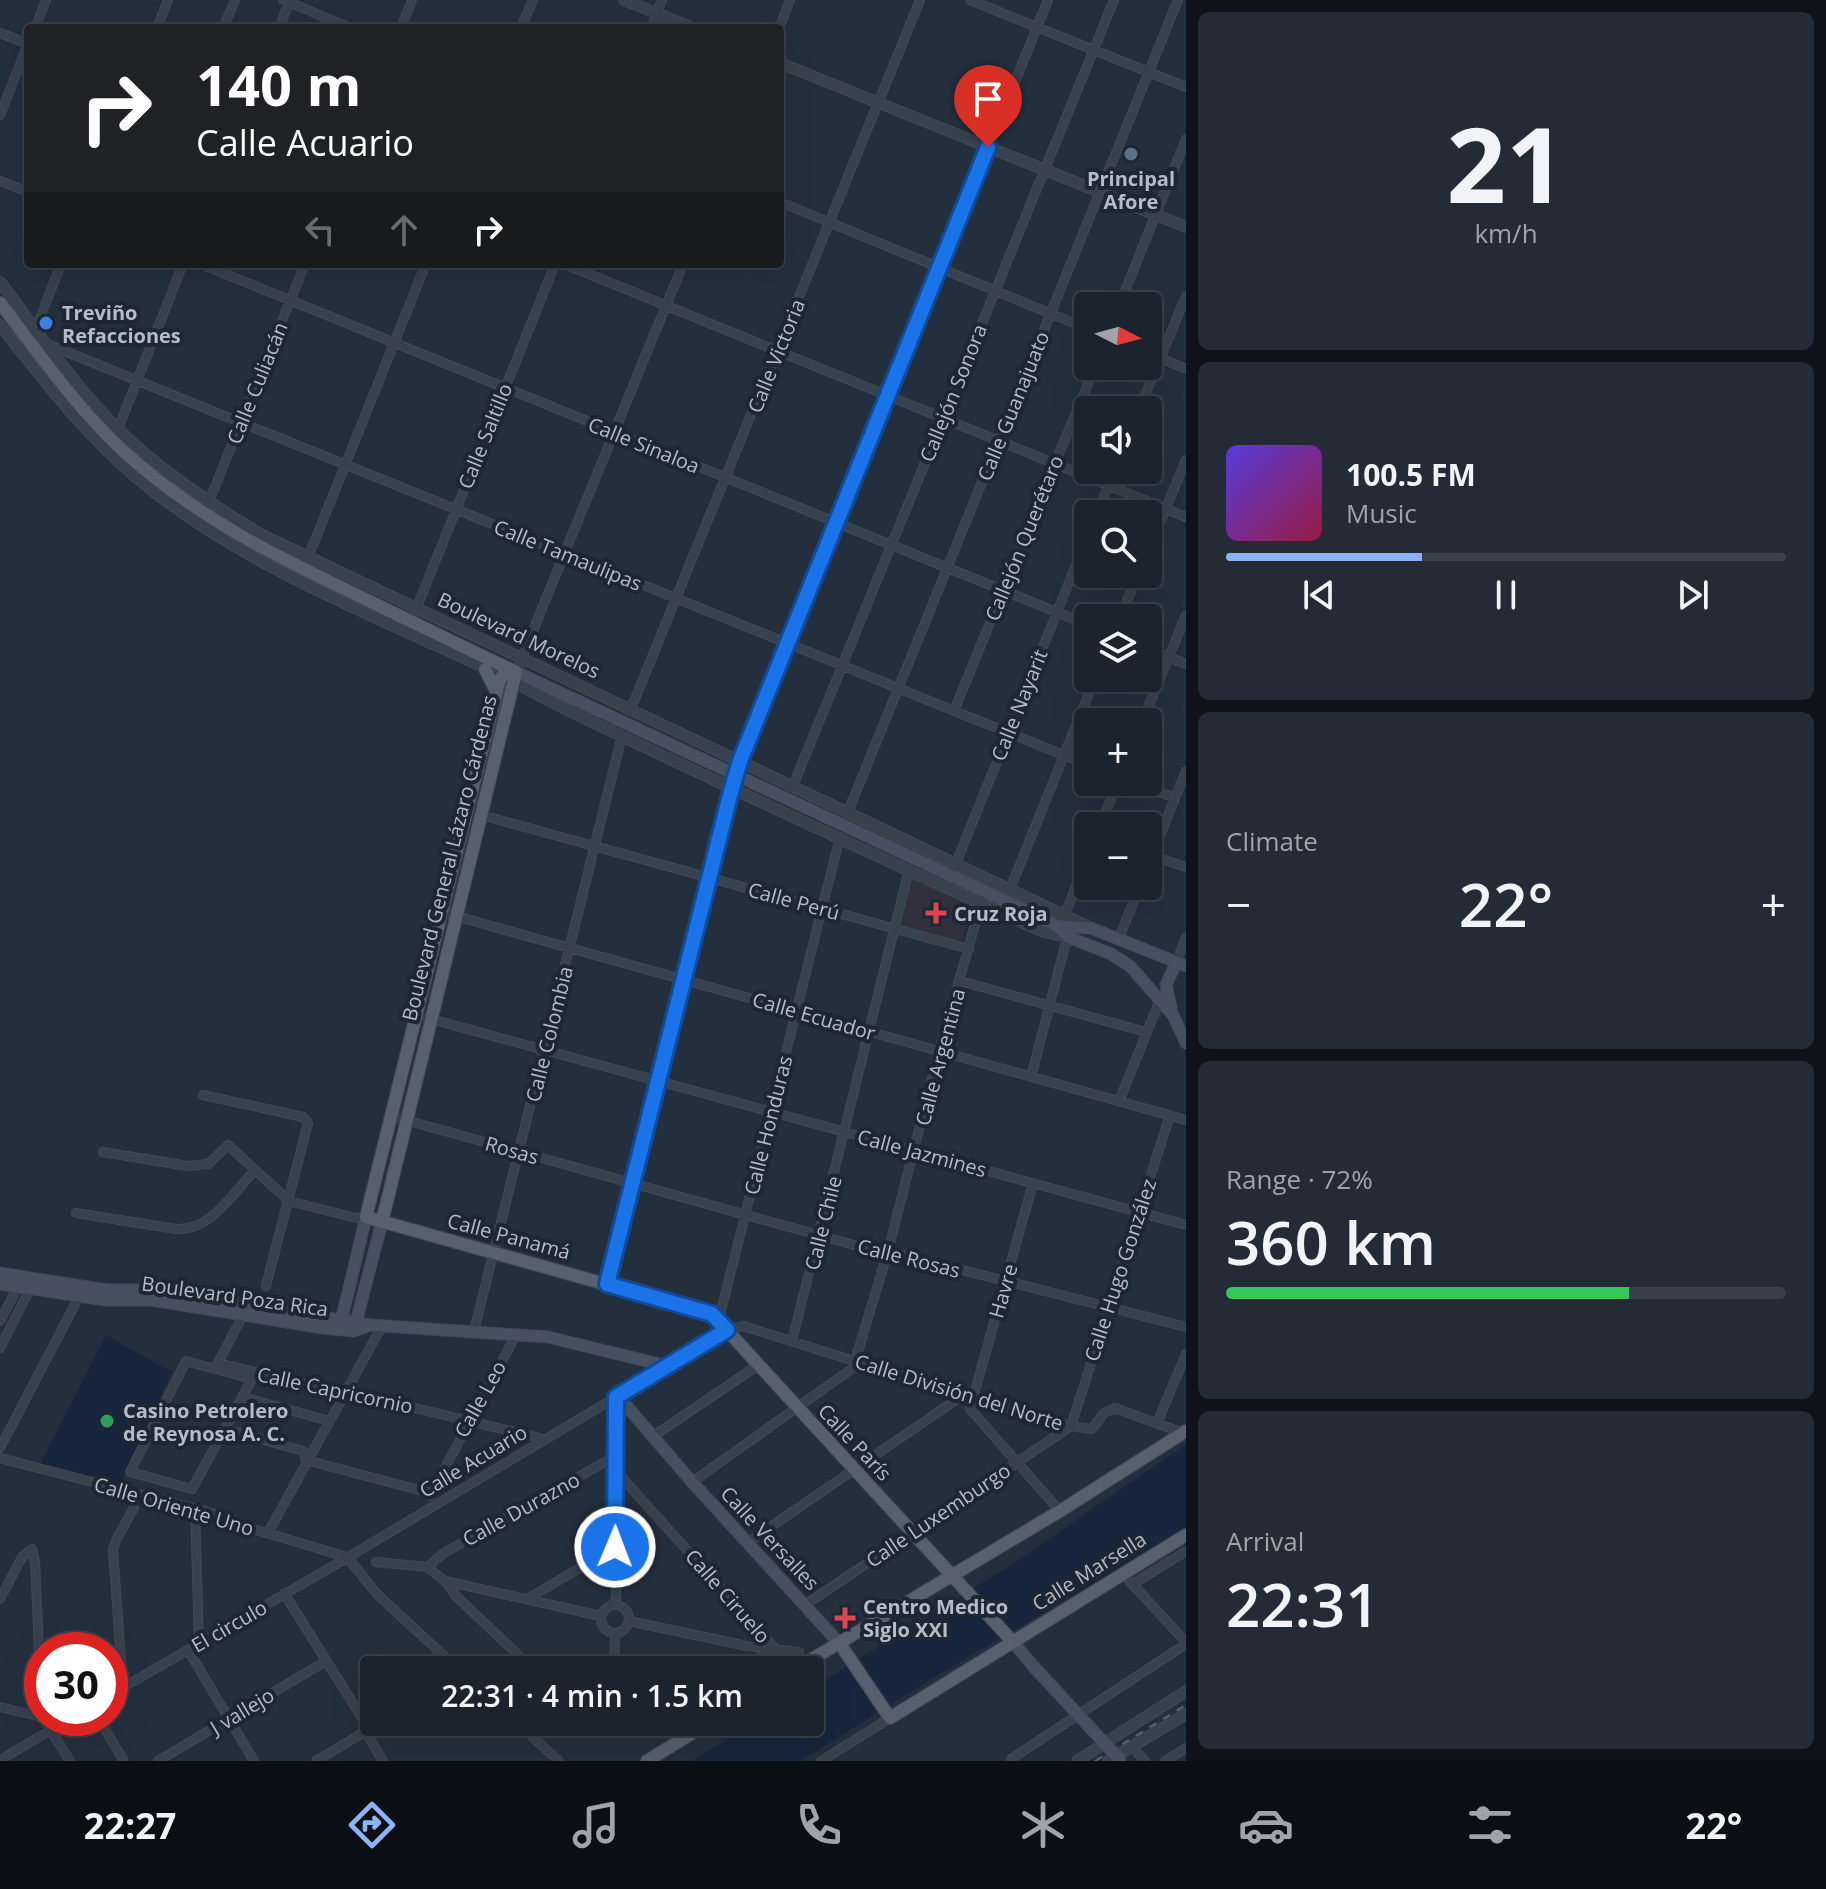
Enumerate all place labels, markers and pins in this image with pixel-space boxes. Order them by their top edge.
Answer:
pin [954,65,1022,147]
marker: Principal Afore [1122,145,1140,163]
place label: Principal Afore [1087,165,1175,215]
place label: Treviño Refacciones [62,299,181,349]
marker: Treviño Refacciones [37,314,55,332]
place label: Cruz Roja [954,900,1048,927]
marker: Cruz Roja [925,902,947,924]
place label: Casino Petrolero de Reynosa A. C. [123,1397,289,1447]
marker: Casino Petrolero de Reynosa A. C. [98,1412,116,1430]
place label: Centro Medico Siglo XXI [863,1593,1008,1643]
marker: Centro Medico Siglo XXI [834,1607,856,1629]

